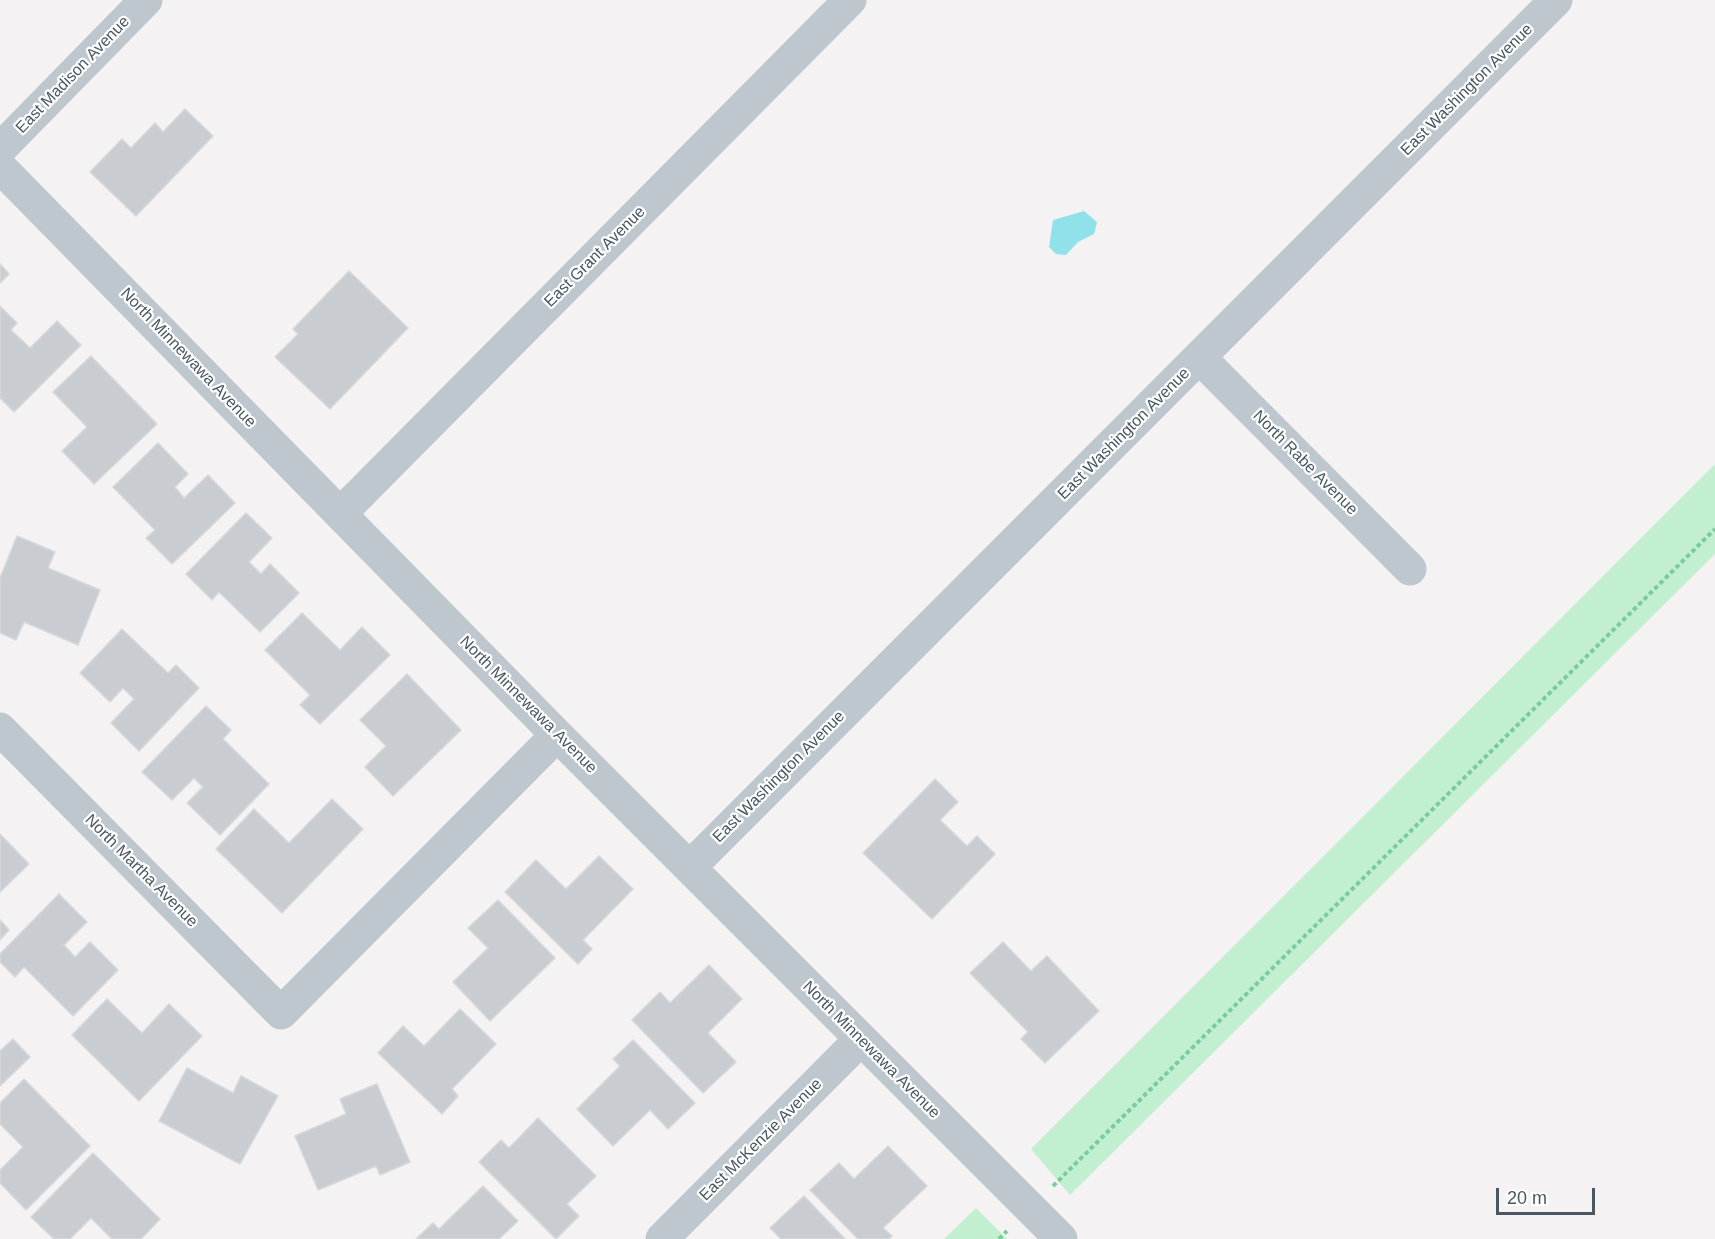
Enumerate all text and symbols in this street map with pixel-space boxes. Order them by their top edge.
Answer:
street label: East Madison Avenue [12,12,134,138]
street label: East Washington Avenue [1397,20,1537,160]
street label: East Grant Avenue [541,203,649,311]
street label: North Minnewawa Avenue [116,284,260,432]
street label: East Washington Avenue [1054,364,1194,504]
street label: North Rabe Avenue [1249,407,1361,519]
street label: North Minnewawa Avenue [455,632,601,778]
street label: East Washington Avenue [709,707,849,847]
street label: North Martha Avenue [81,811,201,931]
street label: North Minnewawa Avenue [798,977,944,1123]
street label: East McKenzie Avenue [696,1075,826,1205]
scale bar [1499,1176,1598,1214]
text: 20 m [1507,1188,1547,1208]

